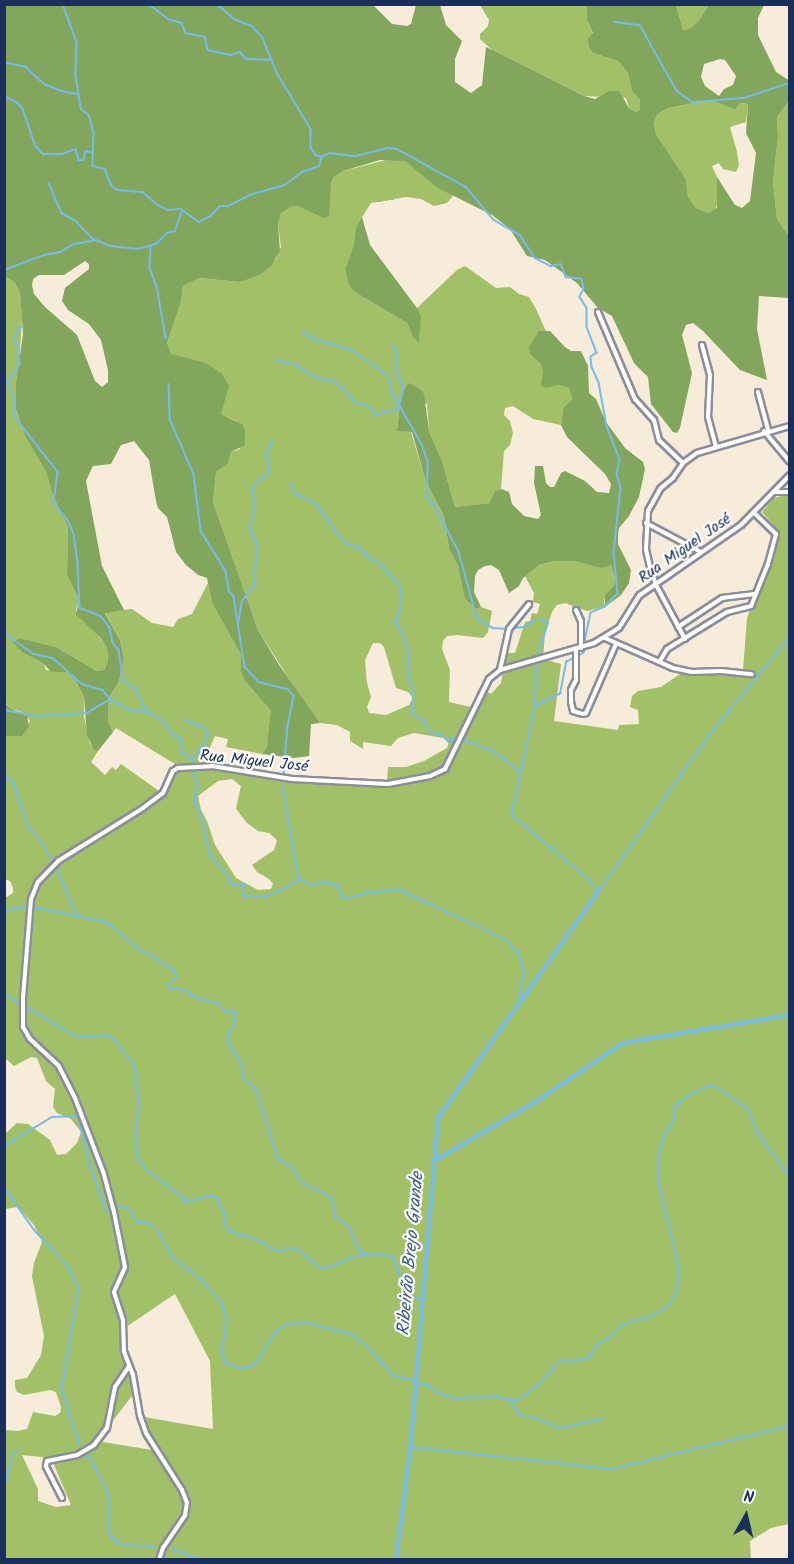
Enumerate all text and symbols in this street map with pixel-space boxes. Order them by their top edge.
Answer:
street label: Rua Miguel José [635,510,735,588]
street label: Rua Miguel José [199,747,309,777]
water label: Ribeirão Brejo Grande [394,1171,430,1337]
text: N [742,1485,755,1511]
north arrow [716,1486,776,1546]

